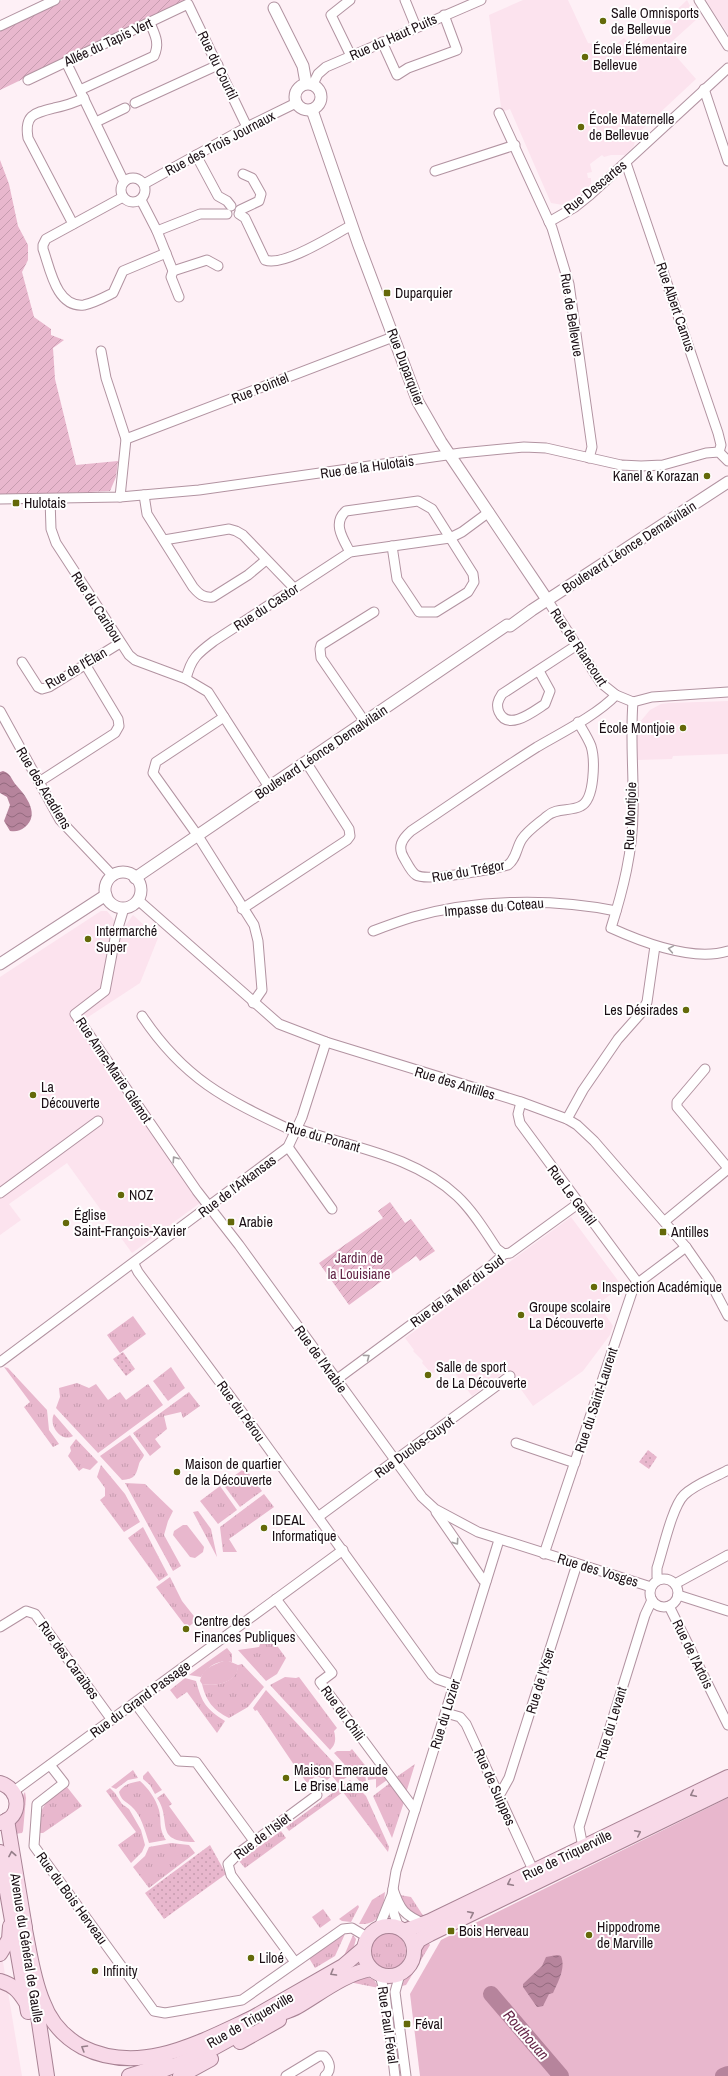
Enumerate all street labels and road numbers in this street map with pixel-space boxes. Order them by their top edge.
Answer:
street label: Rue du Haut Puits [346,10,440,64]
street label: Allée du Tapis Vert [60,14,155,71]
street label: Rue du Courtil [194,28,242,102]
street label: Rue des Trois Journaux [162,106,278,180]
street label: Rue Descartes [560,156,630,218]
street label: Rue Albert Camus [652,260,700,354]
street label: Rue de Bellevue [557,272,587,358]
street label: Rue Duparquier [383,326,429,409]
street label: Rue Pointel [229,368,291,408]
street label: Rue de la Hulotais [319,451,415,482]
street label: Boulevard Léonce Demalvilain [559,497,699,597]
street label: Rue du Caribou [67,568,127,646]
street label: Rue du Castor [230,579,302,635]
street label: Rue de Riancourt [546,605,612,689]
street label: Rue de l'Élan [42,643,110,693]
street label: Boulevard Léonce Demalvilain [251,701,391,803]
street label: Rue des Acadiens [12,743,76,833]
street label: Rue Montjoie [620,782,640,850]
street label: Rue du Trégor [430,856,506,886]
street label: Impasse du Coteau [444,894,544,920]
street label: Rue Anne-Marie Glémot [72,1014,156,1126]
street label: Rue des Antilles [413,1062,498,1104]
street label: Rue du Ponant [284,1118,362,1156]
street label: Rue de l'Arkansas [195,1151,280,1221]
street label: Rue Le Gentil [543,1161,601,1229]
street label: Rue de la Mer du Sud [407,1251,507,1331]
street label: Rue de l'Arabie [291,1322,351,1396]
street label: Rue du Saint-Laurent [570,1345,622,1455]
street label: Rue du Pérou [213,1377,269,1445]
street label: Rue Duclos-Guyot [371,1412,457,1482]
street label: Rue des Vosges [555,1549,641,1591]
street label: Rue de l'Artois [668,1616,718,1692]
street label: Rue des Caraïbes [35,1617,104,1703]
street label: Rue de l'Yser [521,1646,559,1716]
street label: Rue du Grand Passage [86,1656,194,1742]
street label: Rue du Lozier [426,1677,464,1751]
street label: Rue du Chili [317,1682,369,1744]
street label: Rue du Levant [591,1685,631,1761]
street label: Rue de Suippes [470,1746,520,1829]
street label: Rue de l’Islet [230,1809,294,1863]
street label: Rue de Triquerville [519,1826,615,1884]
street label: Rue du Bois Herveau [32,1848,112,1948]
street label: Avenue du Général de Gaulle [6,1871,48,2024]
street label: Rue Paul Féval [374,1985,402,2065]
street label: Rue de Triquerville [203,1988,297,2052]

